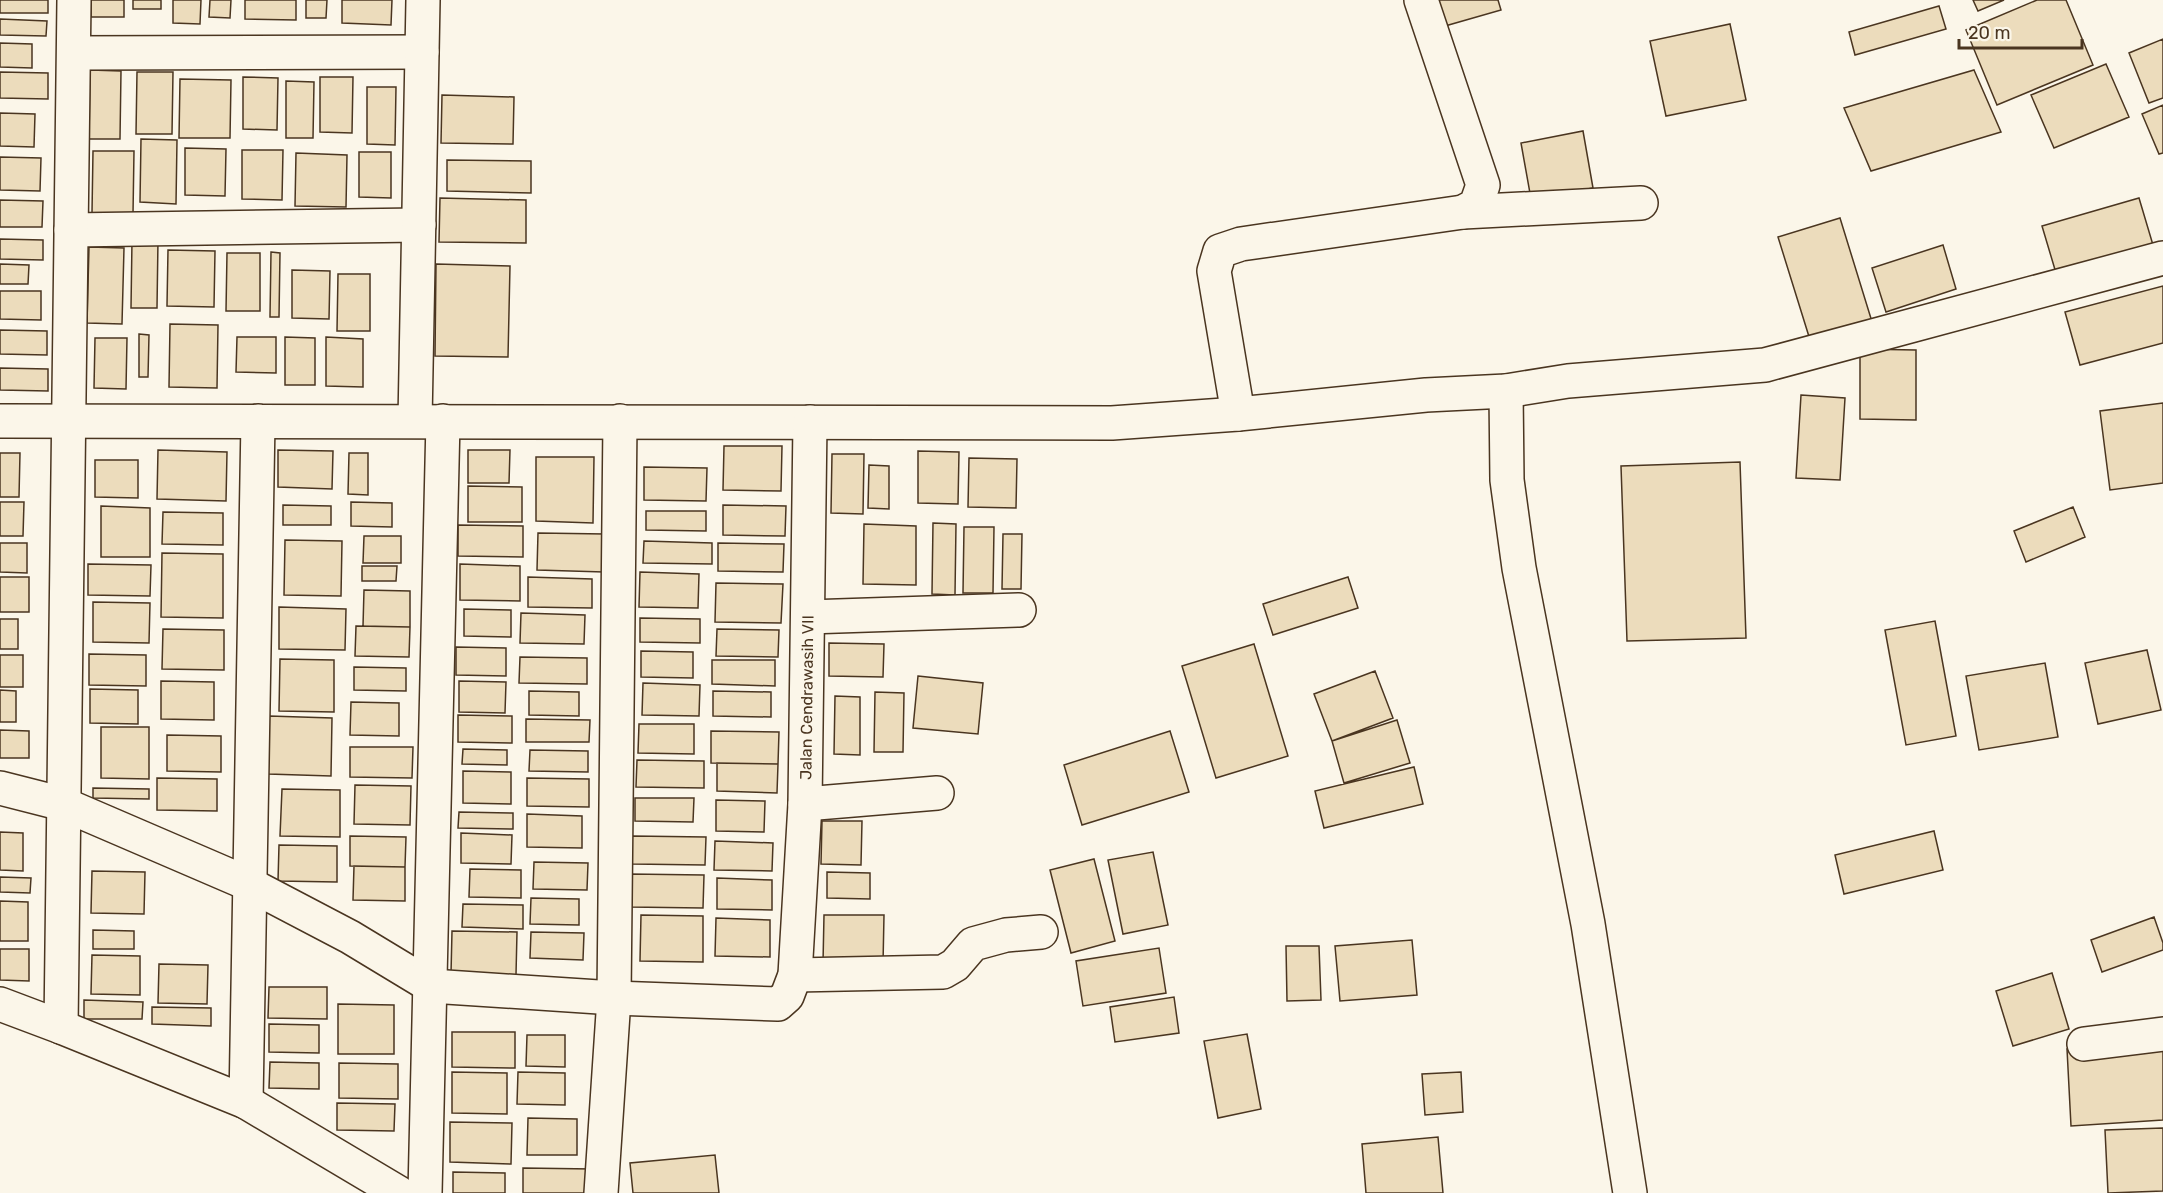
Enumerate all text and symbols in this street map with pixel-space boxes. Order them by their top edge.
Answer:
scale bar [1959,12,2082,50]
text: 20 m [1968,22,2010,44]
street label: Jalan Cendrawasih VII [796,615,817,780]

